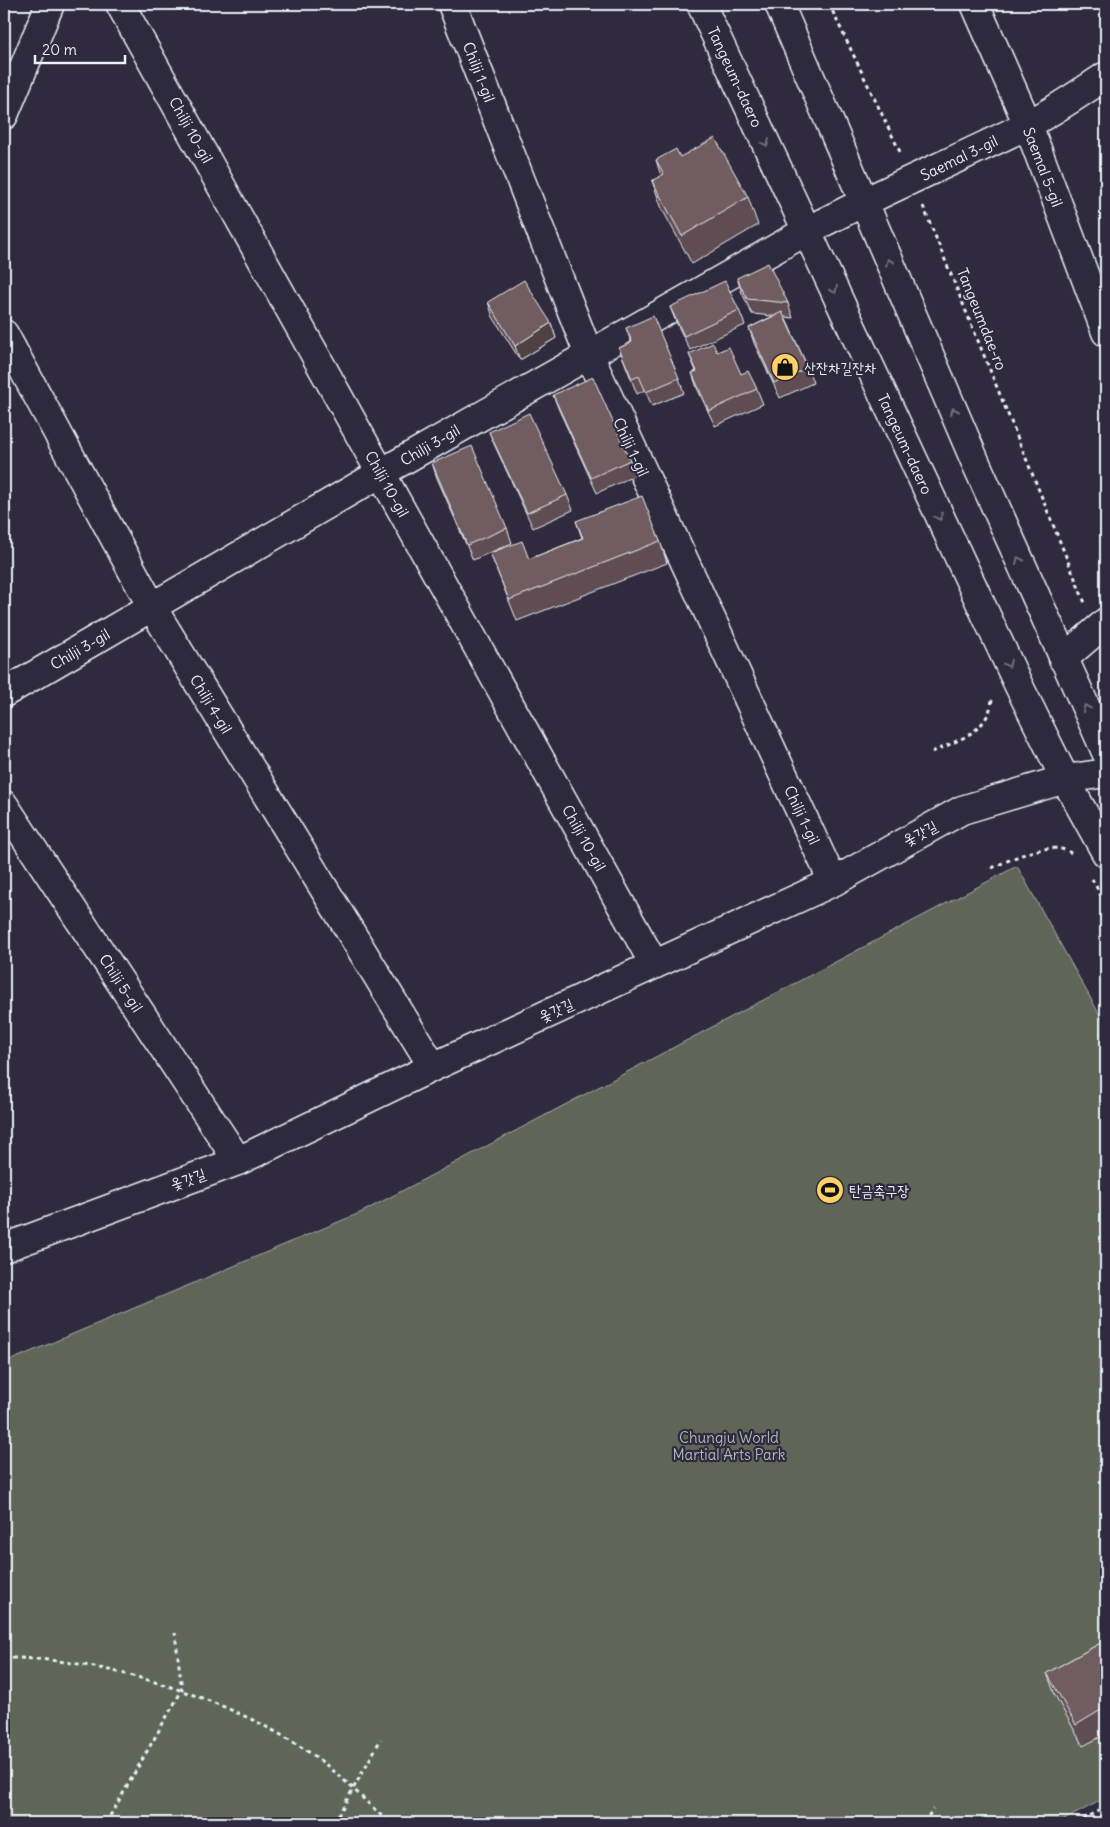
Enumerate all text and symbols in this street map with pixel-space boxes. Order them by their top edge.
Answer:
street label: Tangeum-daero [703,24,767,130]
scale bar [35,32,125,64]
street label: Chilji 1-gil [459,39,499,105]
text: 20 m [42,40,77,59]
street label: Chilji 10-gil [165,94,217,166]
street label: Saemal 5-gil [1019,125,1067,209]
street label: Saemal 3-gil [917,131,1001,185]
one-way arrow [760,138,770,147]
one-way arrow [885,258,896,267]
street label: Tangeumdae-ro [953,265,1011,373]
one-way arrow [828,285,839,294]
shop icon: 산잔차길잔차 [770,352,800,382]
place label: 산잔차길잔차 [804,358,876,377]
street label: Tangeum-daero [873,391,937,497]
one-way arrow [949,407,960,416]
street label: Chilji 1-gil [609,414,653,480]
street label: Chilji 3-gil [397,420,463,470]
street label: Chilji 10-gil [361,448,413,520]
one-way arrow [933,512,943,521]
one-way arrow [1015,556,1026,565]
street label: Chilji 3-gil [47,624,113,674]
one-way arrow [1002,659,1012,668]
street label: Chilji 4-gil [186,671,236,737]
one-way arrow [1081,704,1092,713]
street label: Chilji 1-gil [780,782,824,848]
street label: Chilji 10-gil [558,802,610,874]
street label: 옻갓길 [900,816,940,850]
street label: Chilji 5-gil [95,950,147,1016]
street label: 옻갓길 [536,994,576,1026]
street label: 옻갓길 [168,1164,208,1194]
sports icon: 탄금축구장 [815,1175,845,1205]
place label: 탄금축구장 [849,1181,909,1200]
park label: Chungju World Martial Arts Park [673,1428,786,1464]

